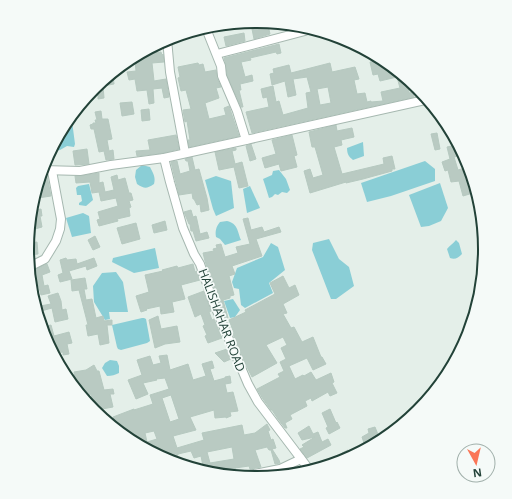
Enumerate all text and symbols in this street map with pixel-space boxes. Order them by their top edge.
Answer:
street label: HALISHAHAR ROAD [195,266,249,374]
north arrow [456,443,496,483]
text: N [472,465,483,481]

